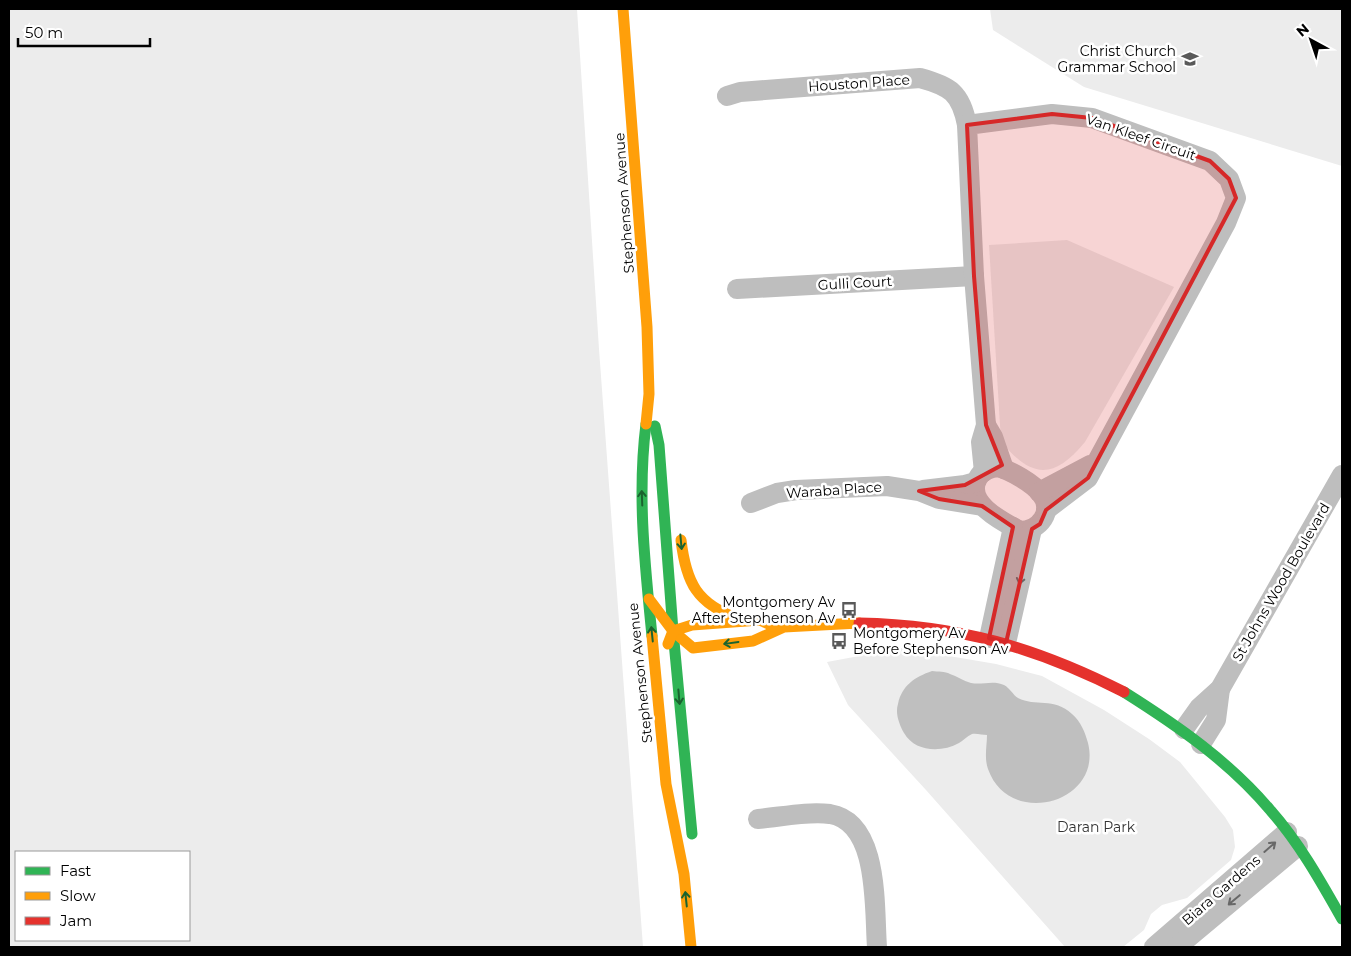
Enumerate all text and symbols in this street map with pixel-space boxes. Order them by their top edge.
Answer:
scale bar [18,15,150,47]
north arrow [1286,15,1336,65]
text: N [1293,20,1313,41]
text: 50 m [25,23,63,42]
place label: Christ Church Grammar School [1057,42,1176,76]
school or university icon: Christ Church Grammar School [1180,49,1200,69]
street label: Houston Place [807,70,911,96]
street label: Van Kleef Circuit [1084,110,1199,164]
street label: Stephenson Avenue [610,132,638,274]
street label: Gulli Court [817,272,893,294]
street label: Waraba Place [785,478,883,502]
one-way arrow [637,490,647,506]
street label: St Johns Wood Boulevard [1228,500,1334,664]
one-way arrow [676,534,686,550]
one-way arrow [1016,568,1025,584]
place label: Montgomery Av After Stephenson Av [692,593,835,627]
bus stop icon: Montgomery Av After Stephenson Av [839,600,859,620]
street label: Stephenson Avenue [624,602,656,744]
place label: Montgomery Av Before Stephenson Av [853,624,1009,658]
one-way arrow [647,626,657,642]
bus stop icon: Montgomery Av Before Stephenson Av [829,631,849,651]
one-way arrow [724,638,740,648]
one-way arrow [674,689,684,705]
park label: Daran Park [1057,818,1136,836]
one-way arrow [1263,841,1276,852]
legend [15,851,190,941]
street label: Biara Gardens [1178,851,1264,929]
text: Fast [60,861,91,880]
text: Slow [60,886,96,905]
one-way arrow [681,891,691,907]
one-way arrow [1227,894,1240,905]
text: Jam [59,911,92,930]

